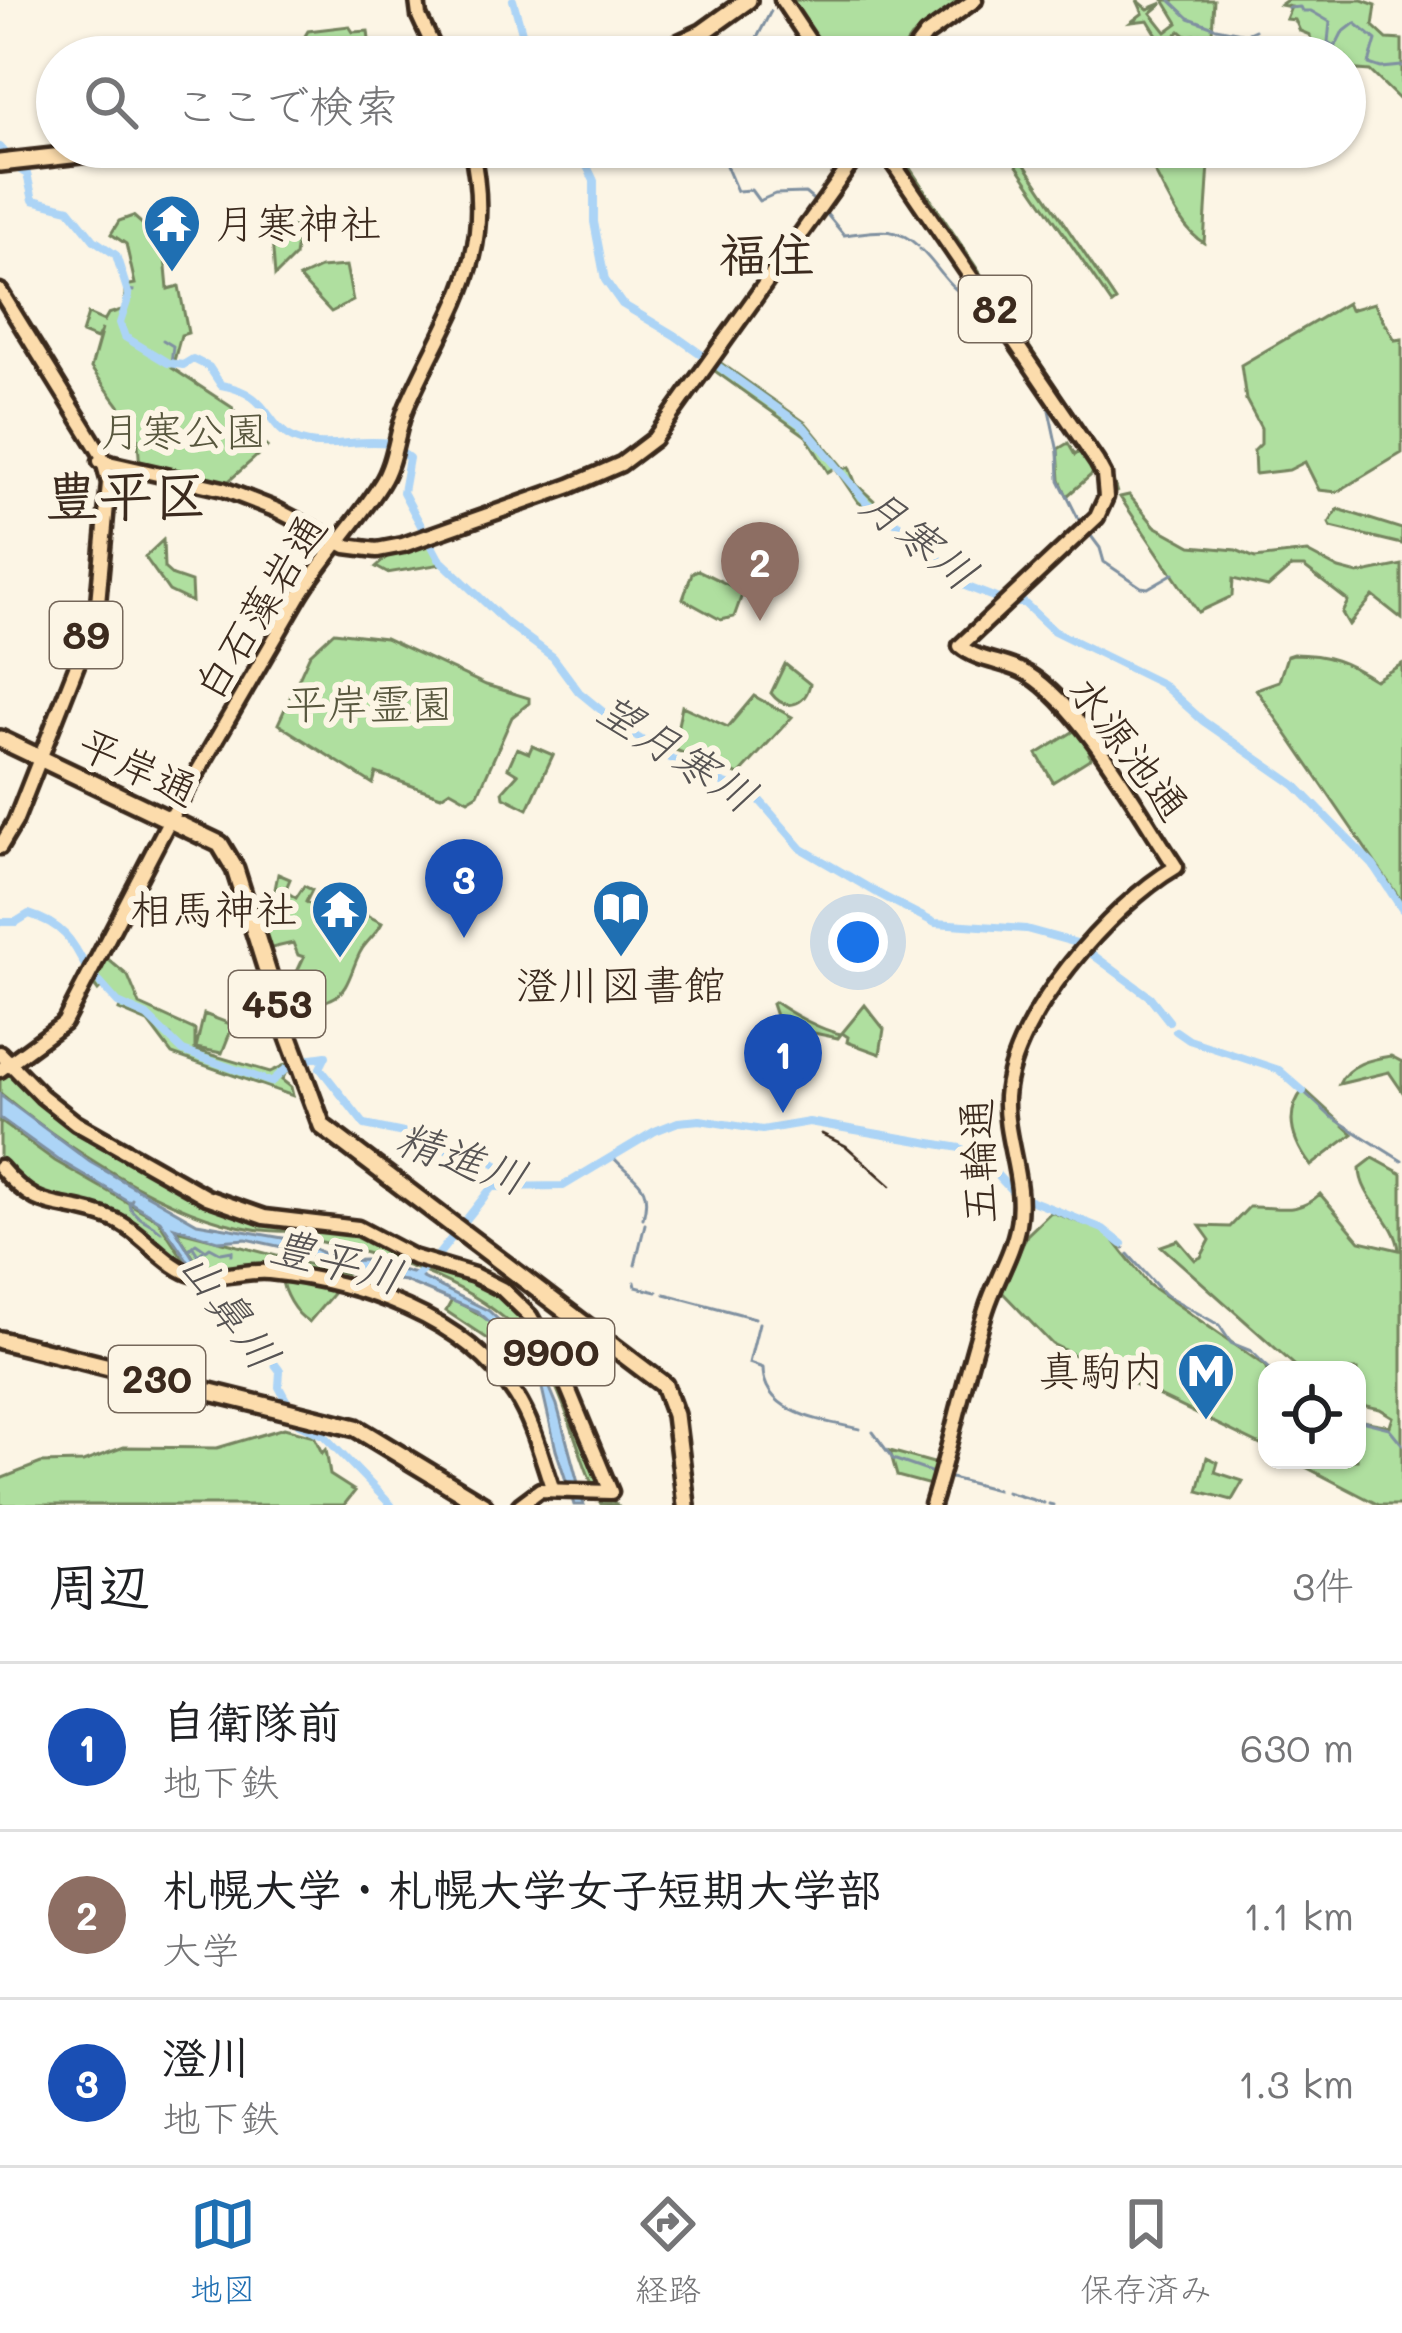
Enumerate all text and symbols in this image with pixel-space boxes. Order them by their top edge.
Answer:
search box [36,36,1366,168]
icon: search [78,69,144,135]
text: ここで検索 [174,75,399,133]
temple icon: 月寒神社 [141,192,203,274]
place label: 月寒神社 [214,194,382,249]
district label: 福住 [719,222,815,284]
road number: 82 [959,276,1031,342]
park label: 月寒公園 [99,402,267,457]
district label: 豊平区 [45,458,207,529]
water label: 月寒川 [850,471,991,601]
street label: 白石藻岩通 [180,503,338,710]
pin: 2 [721,522,799,621]
road number: 89 [50,602,122,668]
street label: 水源池通 [1058,663,1203,831]
park label: 平岸霊園 [285,675,453,730]
water label: 望月寒川 [587,677,769,824]
street label: 平岸通 [70,714,207,817]
pin: 3 [425,839,503,938]
library icon: 澄川図書館 [590,877,652,959]
temple icon: 相馬神社 [309,878,371,960]
place label: 相馬神社 [130,880,298,935]
your location [828,912,888,972]
place label: 澄川図書館 [516,956,726,1011]
road number: 453 [229,971,325,1037]
pin: 1 [744,1014,822,1113]
street label: 五輪通 [947,1097,1006,1225]
water label: 精進川 [389,1107,536,1206]
water label: 豊平川 [265,1214,410,1305]
water label: 山鼻川 [168,1237,295,1380]
road number: 9900 [488,1319,614,1385]
metro station icon: 真駒内 [1175,1340,1237,1422]
place label: 真駒内 [1038,1342,1164,1397]
road number: 230 [109,1346,205,1412]
map controls [1258,1361,1366,1469]
button: locate [1258,1361,1366,1469]
text: 周辺 [48,1551,150,1618]
text: 3件 [1292,1559,1354,1610]
text: 自衛隊前 [162,1691,342,1749]
text: 1 [78,1721,96,1772]
text: 630 m [1240,1721,1354,1772]
text: 地下鉄 [162,1755,279,1806]
text: 札幌大学・札幌大学女子短期大学部 [162,1859,882,1917]
text: 2 [76,1889,98,1940]
text: 1.1 km [1243,1889,1354,1940]
text: 大学 [162,1923,240,1974]
text: 澄川 [162,2027,252,2085]
text: 3 [75,2057,99,2108]
text: 1.3 km [1238,2057,1354,2108]
text: 地下鉄 [162,2091,279,2142]
tab: 地図 [190,2191,256,2311]
tab: 経路 [635,2191,701,2311]
tab: 保存済み [1080,2191,1212,2311]

